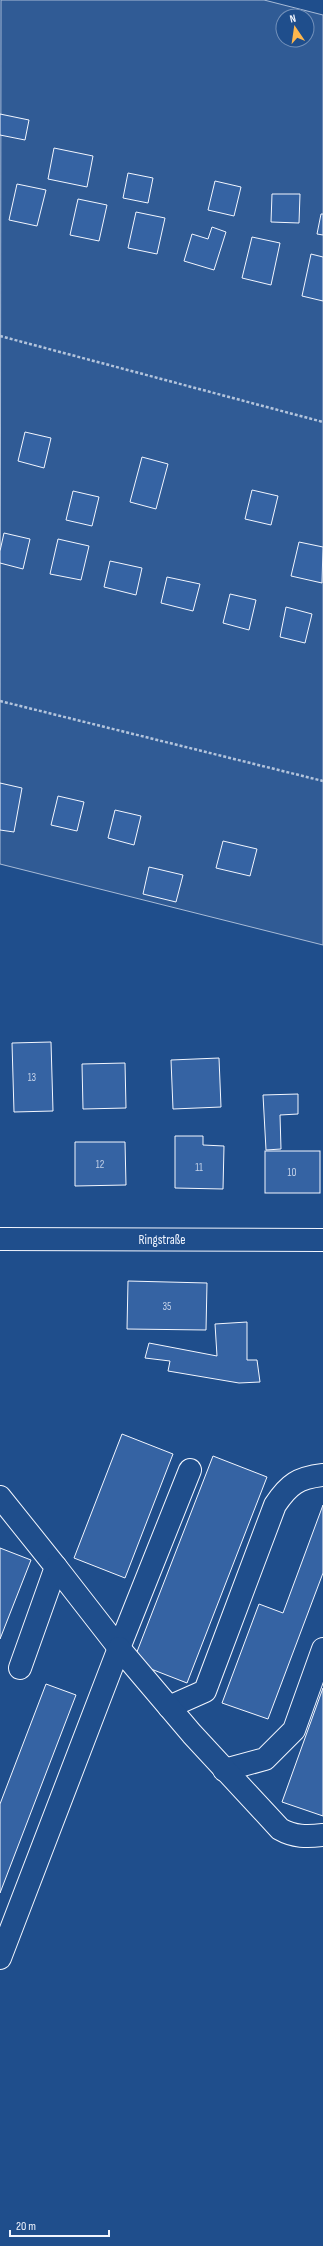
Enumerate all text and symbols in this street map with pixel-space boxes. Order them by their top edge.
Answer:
north arrow [275,8,315,48]
text: N [289,12,297,26]
house number: 13 [28,1071,37,1084]
house number: 12 [96,1158,105,1171]
house number: 11 [195,1161,203,1174]
house number: 10 [288,1166,296,1179]
street label: Ringstraße [138,1232,186,1248]
house number: 35 [162,1300,172,1313]
scale bar [10,2212,109,2238]
text: 20 m [16,2219,36,2234]

